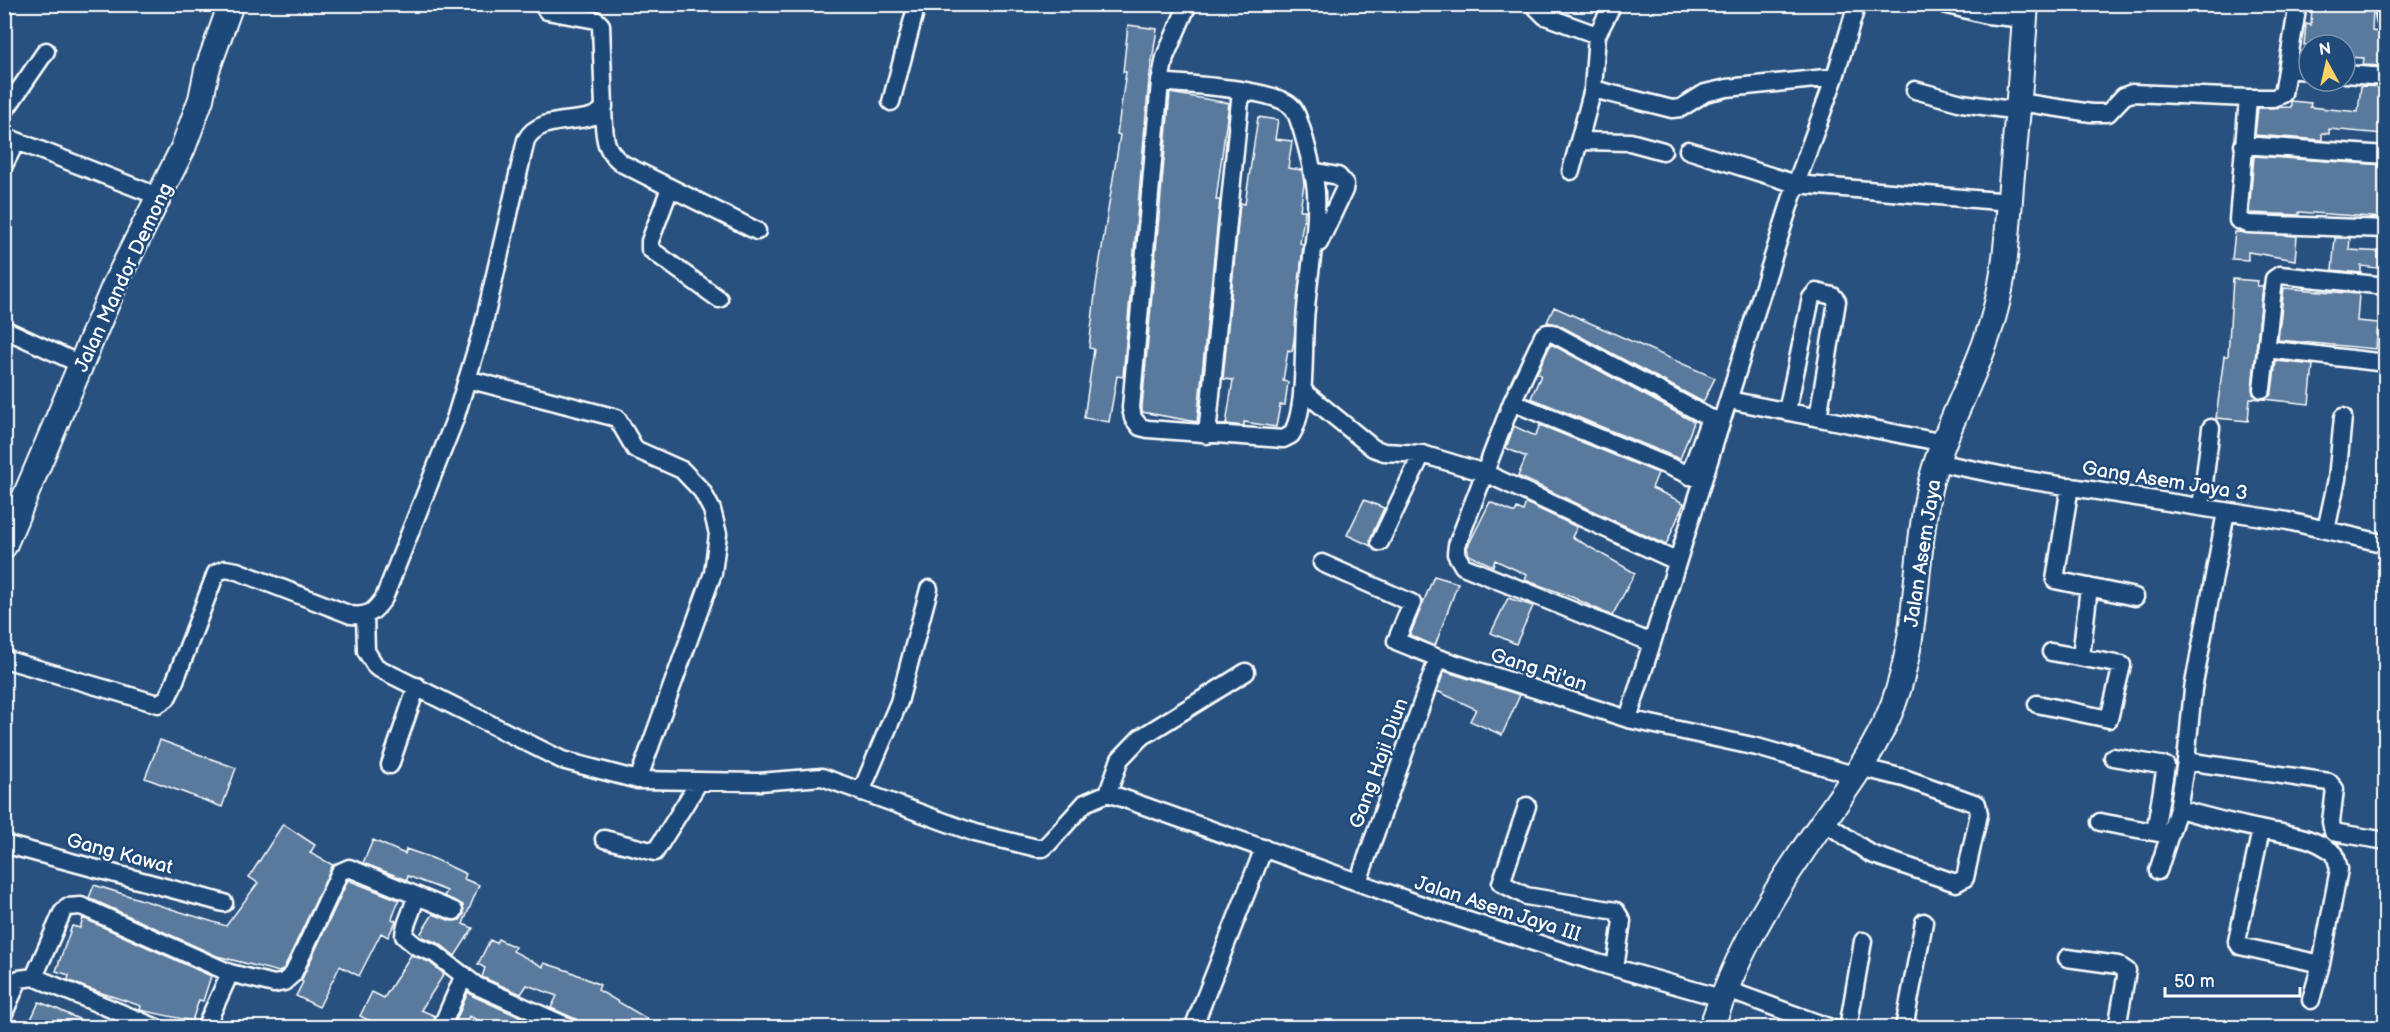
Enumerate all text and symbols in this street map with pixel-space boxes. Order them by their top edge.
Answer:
north arrow [2297,33,2357,93]
text: N [2318,39,2332,60]
street label: Jalan Mandor Demong [70,179,178,376]
street label: Gang Asem Jaya 3 [2080,456,2249,506]
street label: Jalan Asem Jaya [1899,478,1946,629]
street label: Gang Ri'an [1487,643,1590,697]
street label: Gang Haji Diun [1344,695,1414,832]
street label: Gang Kawat [64,828,176,880]
street label: Jalan Asem Jaya III [1412,871,1584,947]
scale bar [2165,960,2300,998]
text: 50 m [2174,971,2215,992]

